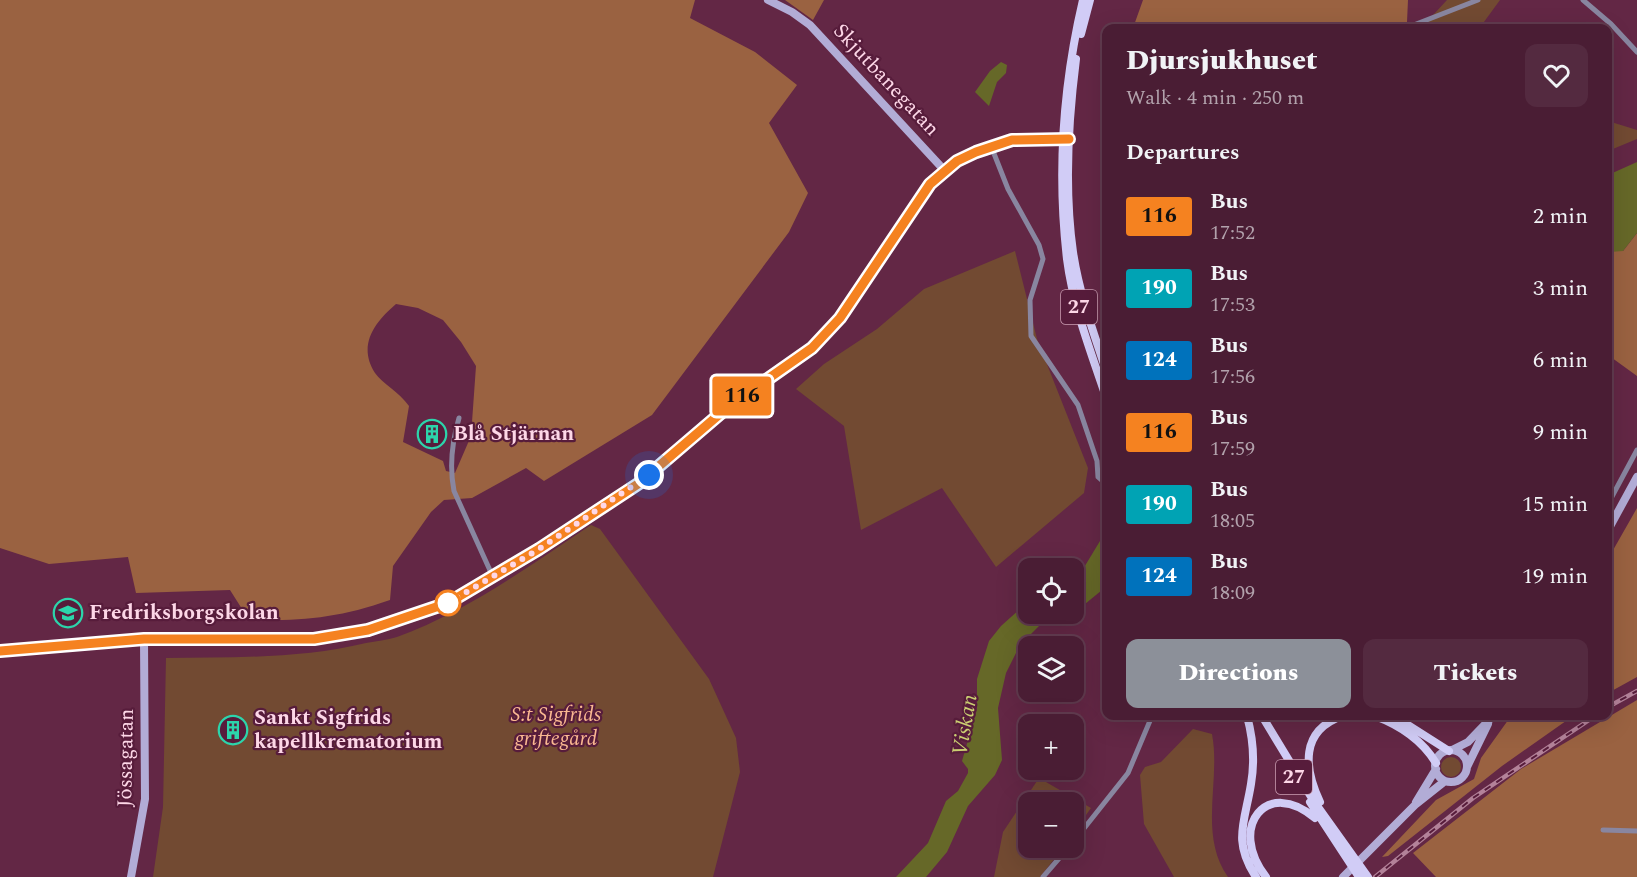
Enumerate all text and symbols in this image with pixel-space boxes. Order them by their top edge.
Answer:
street label: Skjutbanegatan [825,16,947,144]
text: Djursjukhuset [1126,39,1317,82]
button: heart [1525,44,1588,107]
text: Walk · 4 min · 250 m [1126,83,1304,113]
text: Departures [1126,136,1240,169]
text: Bus [1210,185,1248,218]
text: 116 [1141,200,1177,232]
text: 2 min [1533,200,1588,233]
text: 17:52 [1210,218,1255,248]
text: Bus [1210,257,1248,290]
text: 190 [1141,272,1177,304]
text: 3 min [1533,272,1588,305]
road number: 27 [1061,290,1097,324]
text: 17:53 [1210,290,1255,320]
text: Bus [1210,329,1248,362]
text: 124 [1141,344,1177,376]
text: 6 min [1533,344,1588,377]
text: 17:56 [1210,362,1255,392]
line badge: 116 [708,376,777,416]
text: 116 [724,380,760,412]
text: Bus [1210,401,1248,434]
text: 116 [1141,416,1177,448]
text: 9 min [1533,416,1588,449]
building icon: Blå Stjärnan [416,418,448,450]
place label: Blå Stjärnan [453,418,574,450]
text: 17:59 [1210,434,1255,464]
your location [634,460,664,490]
text: Bus [1210,473,1248,506]
text: 190 [1141,488,1177,520]
text: 15 min [1522,488,1588,521]
text: 18:05 [1210,506,1255,536]
text: Bus [1210,545,1248,578]
map controls [1018,558,1084,858]
button: locate [1018,558,1084,624]
text: 124 [1141,560,1177,592]
text: 19 min [1522,560,1588,593]
text: 18:09 [1210,578,1255,608]
unlabelled marker [435,590,461,616]
school or university icon: Fredriksborgskolan [52,597,84,629]
place label: Fredriksborgskolan [89,597,279,629]
button: layers [1018,636,1084,702]
button: Directions [1126,639,1351,708]
button: Tickets [1363,639,1588,708]
water label: Viskan [943,691,987,758]
park label: S:t Sigfrids griftegård [511,699,602,755]
place label: Sankt Sigfrids kapellkrematorium [254,702,443,758]
street label: Jössagatan [109,708,143,808]
building icon: Sankt Sigfrids kapellkrematorium [217,714,249,746]
button: + [1018,714,1084,780]
road number: 27 [1276,760,1312,794]
button: − [1018,792,1084,858]

